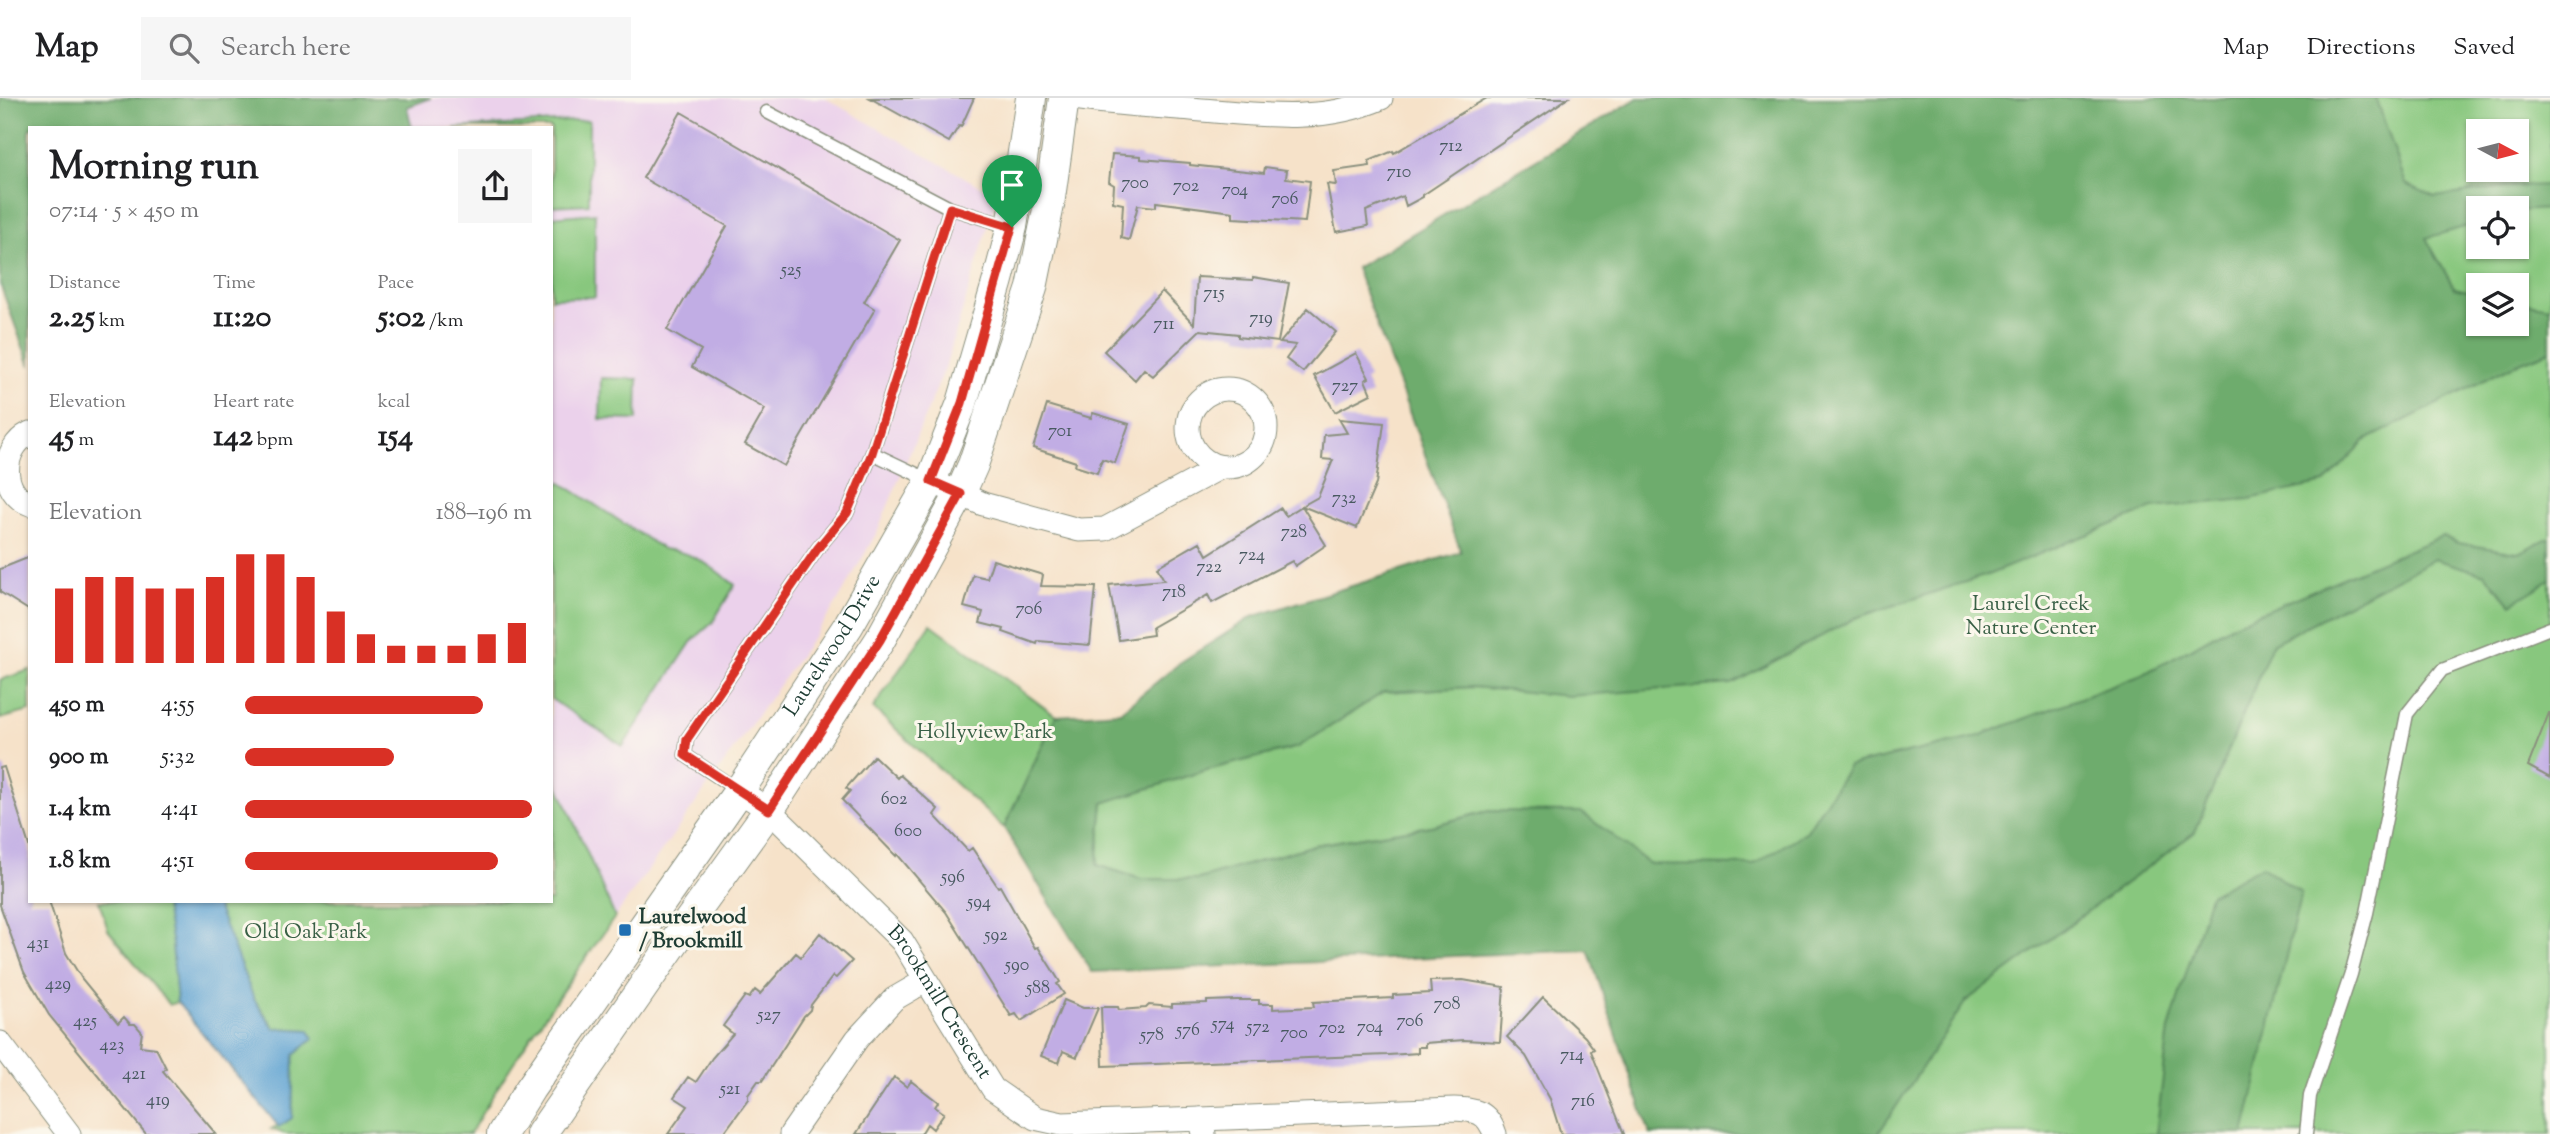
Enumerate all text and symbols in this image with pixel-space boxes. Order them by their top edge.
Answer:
search box [141,17,631,80]
text: Map [35,24,99,72]
icon: search [165,29,203,67]
text: Search here [221,30,351,67]
text: Map [2223,31,2269,65]
text: Directions [2307,31,2415,65]
text: Saved [2453,31,2515,65]
north arrow [2466,119,2529,182]
map controls [2466,119,2529,336]
house number: 712 [1439,134,1463,160]
text: Morning run [49,142,259,196]
button: share [458,149,532,223]
pin [982,155,1042,227]
house number: 710 [1387,160,1411,186]
icon: arrive [993,166,1031,204]
house number: 700 [1121,171,1149,197]
house number: 702 [1173,174,1200,200]
house number: 704 [1222,178,1248,204]
house number: 706 [1271,187,1299,213]
text: 07:14 · 5 × 450 m [49,195,199,228]
button: locate [2466,196,2529,259]
house number: 525 [780,258,801,284]
text: Distance [49,270,121,297]
text: Time [213,270,256,297]
text: Pace [378,270,414,297]
button: layers [2466,273,2529,336]
house number: 715 [1203,281,1225,307]
text: 2.25 [49,297,95,340]
text: 11:20 [213,297,271,340]
text: 5:02 [378,297,425,340]
house number: 719 [1249,306,1273,332]
text: km [95,308,125,335]
text: /km [425,308,463,335]
house number: 711 [1153,312,1175,338]
house number: 727 [1332,374,1358,400]
text: Elevation [49,389,126,416]
text: Heart rate [213,389,294,416]
text: kcal [378,389,410,416]
text: 45 [49,416,74,459]
text: 142 [213,416,253,459]
text: 154 [378,416,413,459]
house number: 701 [1048,419,1072,445]
text: m [74,427,94,454]
text: bpm [253,427,293,454]
house number: 732 [1332,486,1357,512]
text: Elevation [49,497,142,530]
text: 188–196 m [436,497,532,530]
house number: 728 [1281,520,1307,546]
house number: 724 [1239,543,1265,569]
house number: 722 [1196,555,1222,581]
street label: Laurelwood Drive [777,570,889,723]
house number: 718 [1162,580,1186,606]
park label: Laurel Creek Nature Center [1966,590,2096,644]
house number: 706 [1015,597,1043,623]
text: 450 m [49,689,105,722]
text: 4:55 [161,689,195,722]
park label: Hollyview Park [917,718,1054,748]
text: 900 m [49,741,108,774]
text: 5:32 [161,741,195,774]
house number: 602 [881,787,908,813]
text: 1.4 km [49,793,111,826]
text: 4:41 [161,793,198,826]
house number: 600 [894,819,922,845]
text: 1.8 km [49,845,111,878]
text: 4:51 [161,845,194,878]
house number: 596 [940,865,965,891]
house number: 594 [966,890,991,916]
place label: Laurelwood / Brookmill [639,903,746,957]
park label: Old Oak Park [244,918,368,948]
street label: Brookmill Crescent [880,919,999,1085]
marker: Laurelwood / Brookmill [617,922,633,938]
house number: 592 [983,923,1008,949]
house number: 431 [27,931,49,957]
house number: 590 [1004,953,1029,979]
house number: 429 [45,972,71,998]
house number: 588 [1025,976,1050,1002]
house number: 708 [1433,992,1461,1018]
house number: 527 [756,1003,781,1029]
house number: 425 [73,1009,97,1035]
house number: 706 [1396,1009,1424,1035]
house number: 574 [1210,1012,1235,1038]
house number: 572 [1245,1015,1270,1041]
house number: 704 [1357,1015,1383,1041]
house number: 702 [1319,1016,1346,1042]
house number: 576 [1175,1018,1200,1044]
house number: 700 [1280,1021,1308,1047]
house number: 578 [1139,1023,1164,1049]
house number: 423 [100,1033,124,1059]
house number: 714 [1560,1043,1584,1069]
house number: 421 [122,1062,146,1088]
house number: 521 [719,1077,740,1103]
house number: 419 [146,1088,170,1114]
house number: 716 [1571,1089,1595,1115]

